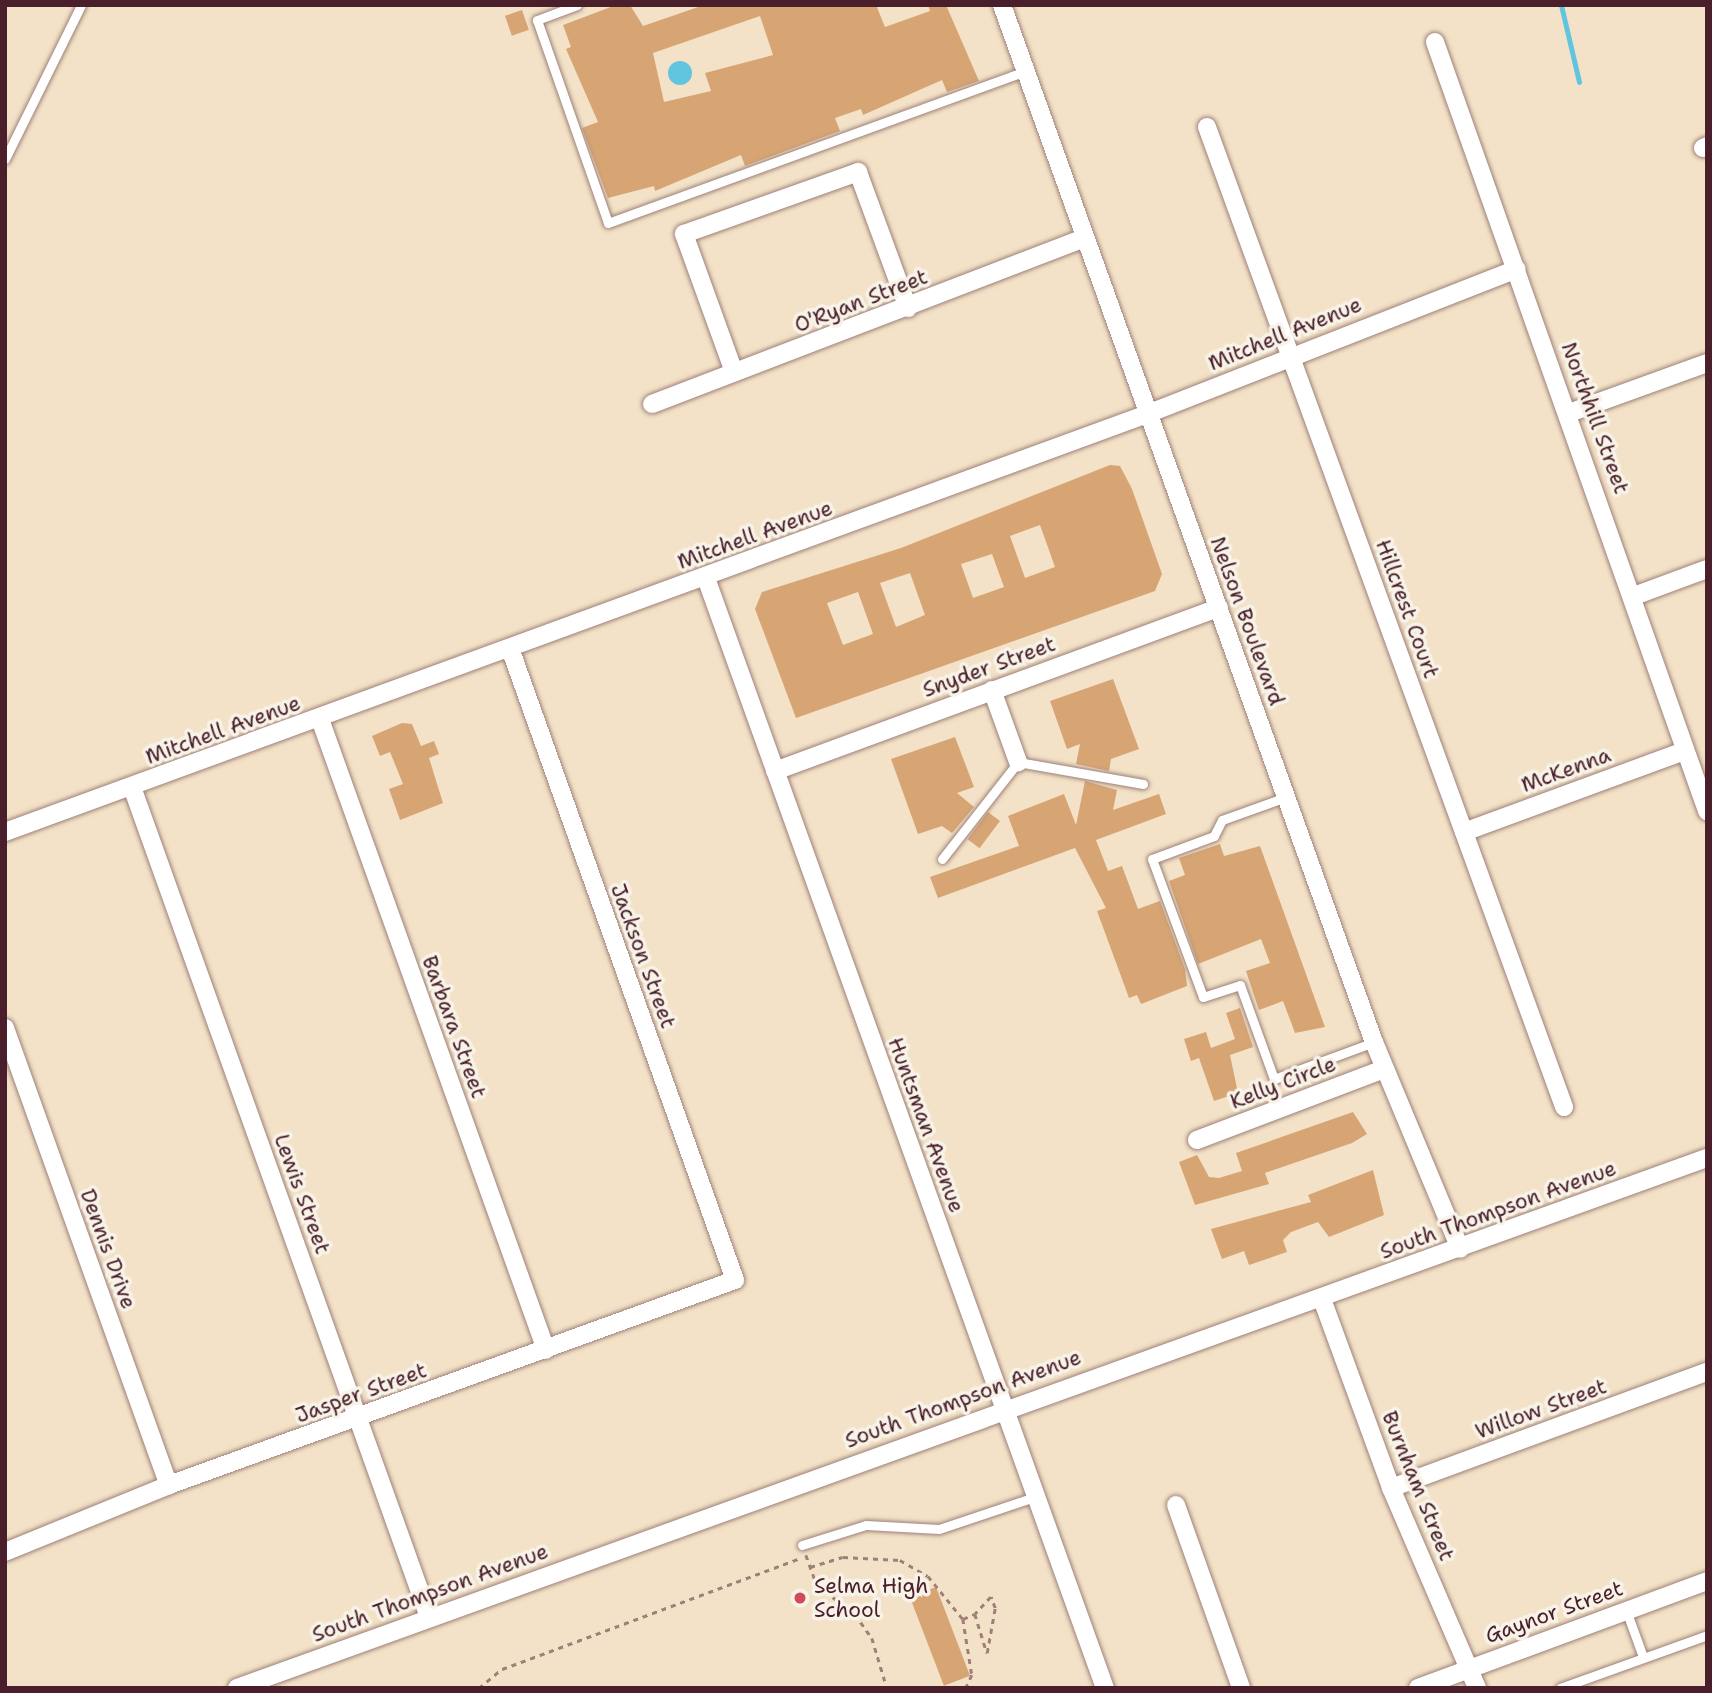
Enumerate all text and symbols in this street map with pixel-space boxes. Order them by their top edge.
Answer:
street label: O'Ryan Street [791,264,931,338]
street label: Mitchell Avenue [1205,292,1365,376]
street label: Northhill Street [1556,339,1634,497]
street label: Mitchell Avenue [674,495,836,575]
street label: Nelson Boulevard [1205,533,1289,709]
street label: Hillcrest Court [1370,536,1444,682]
street label: Snyder Street [919,631,1059,703]
street label: Mitchell Avenue [142,690,304,770]
street label: McKenna [1518,742,1614,798]
street label: Jackson Street [605,880,681,1032]
street label: Barbara Street [417,952,491,1102]
street label: Huntsman Avenue [883,1034,969,1216]
street label: Kelly Circle [1227,1051,1339,1115]
street label: Lewis Street [269,1131,335,1257]
street label: South Thompson Avenue [1377,1156,1619,1264]
street label: Dennis Drive [75,1186,141,1312]
street label: South Thompson Avenue [842,1345,1084,1453]
street label: Jasper Street [292,1358,430,1428]
street label: Willow Street [1472,1374,1610,1444]
street label: Burnham Street [1377,1407,1459,1565]
street label: South Thompson Avenue [309,1539,551,1647]
place label: Selma High School [814,1573,928,1623]
street label: Gaynor Street [1482,1575,1626,1649]
marker: Selma High School [792,1590,808,1606]

